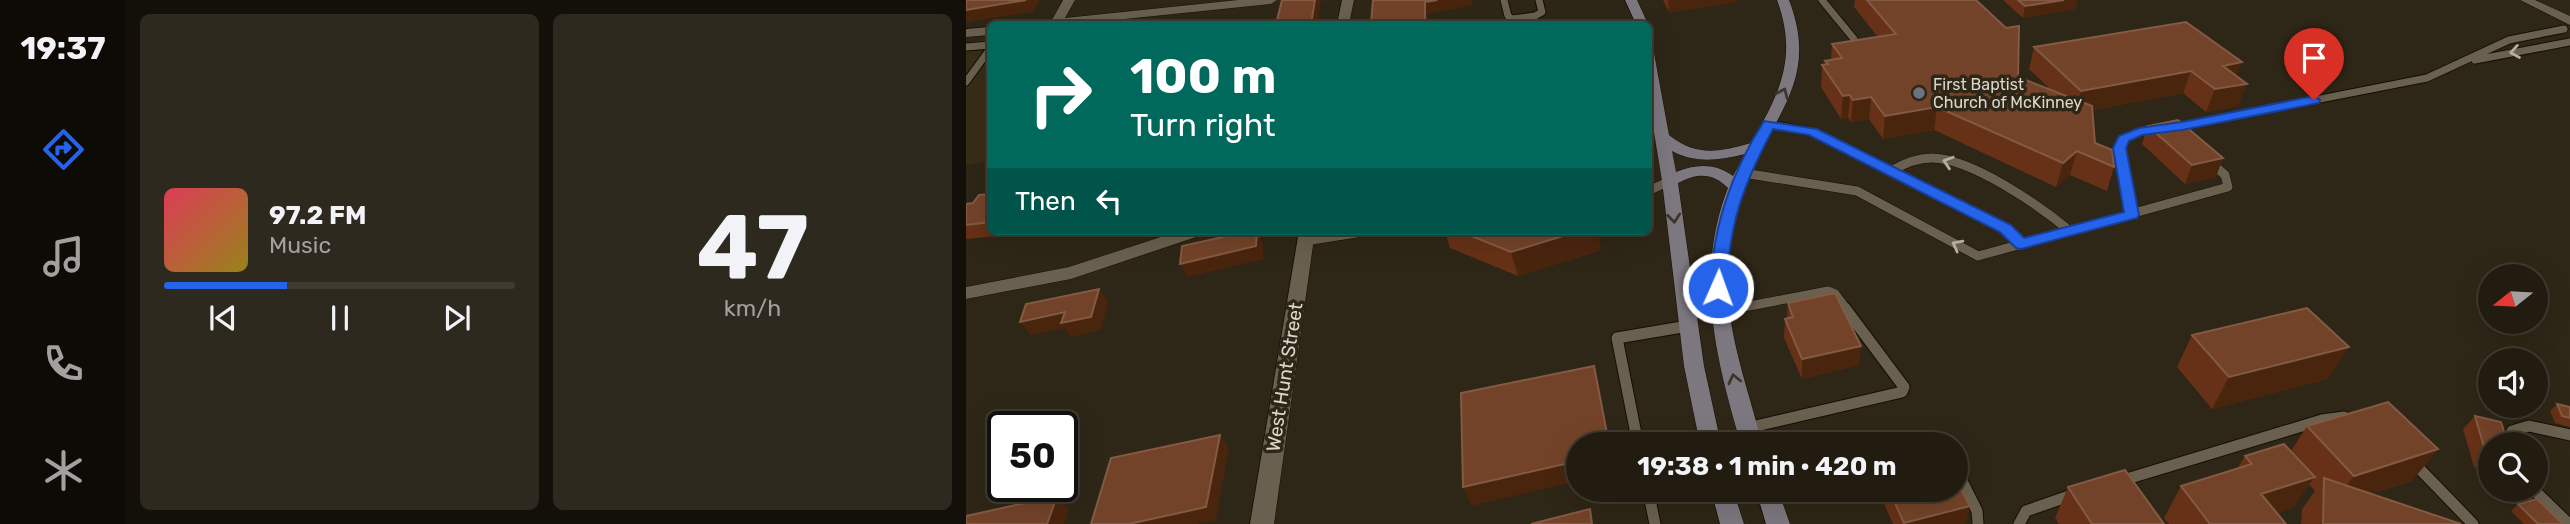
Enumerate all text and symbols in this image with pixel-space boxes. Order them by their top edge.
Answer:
pin [2284,28,2344,100]
text: 19:37 [20,29,106,67]
icon: arrive [2295,39,2333,77]
one-way arrow [2509,44,2521,59]
text: 100 m [1130,47,1276,105]
icon: right [1015,49,1106,140]
place label: First Baptist Church of McKinney [1933,75,2082,112]
marker: First Baptist Church of McKinney [1911,85,1927,101]
one-way arrow [1775,87,1789,100]
text: Turn right [1130,106,1275,144]
icon: directions [39,125,88,174]
one-way arrow [1942,156,1954,170]
icon: left [1090,182,1128,220]
text: Then [1015,186,1076,217]
text: 47 [696,194,809,302]
text: 97.2 FM [269,200,367,231]
one-way arrow [1666,212,1681,223]
text: Music [269,231,331,259]
icon: music [39,232,88,281]
one-way arrow [1952,239,1964,253]
position arrow [1681,251,1755,325]
north arrow [2478,264,2548,334]
map controls [2478,264,2548,502]
text: km/h [724,294,781,322]
icon: previous [204,299,242,337]
icon: pause [321,299,359,337]
icon: next [438,299,476,337]
street label: West Hunt Street [1261,300,1308,453]
icon: phone [39,339,88,388]
button: sound [2478,348,2548,418]
one-way arrow [1728,373,1742,385]
speed limit sign: 50 [987,411,1078,502]
button: search [2478,432,2548,502]
icon: climate [39,446,88,495]
text: 19:38 · 1 min · 420 m [1637,451,1897,482]

